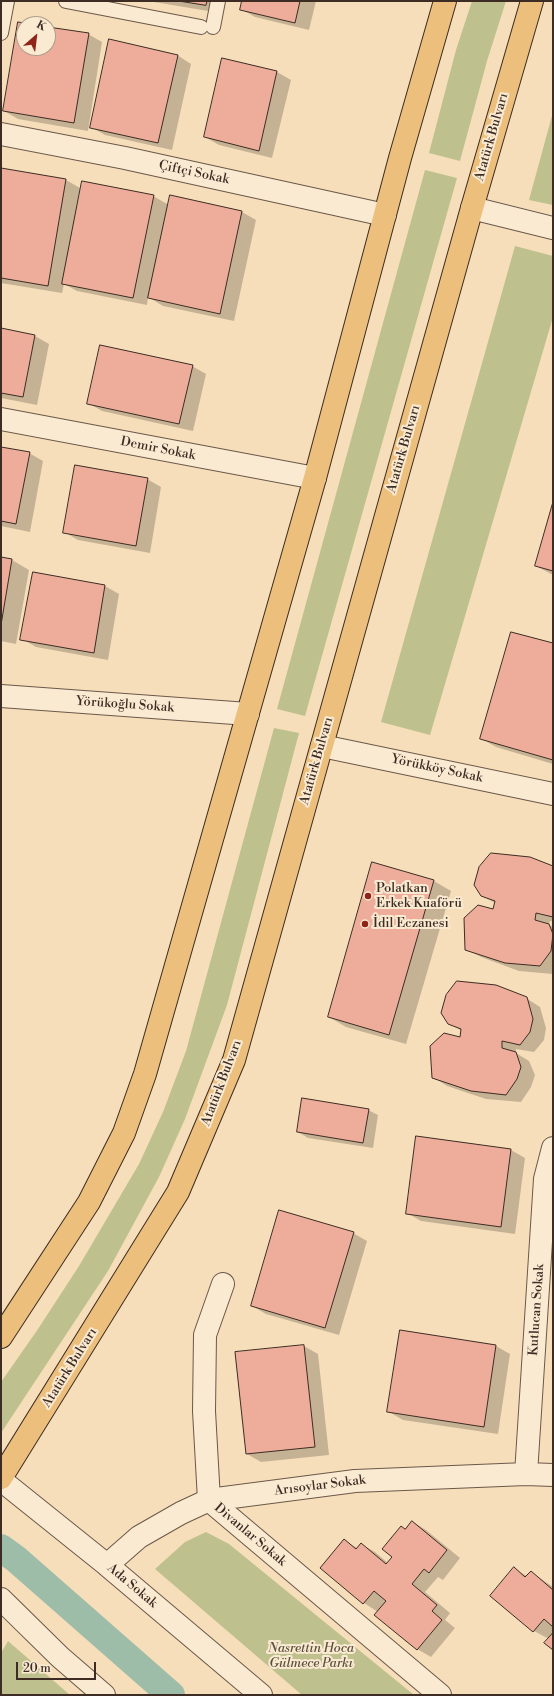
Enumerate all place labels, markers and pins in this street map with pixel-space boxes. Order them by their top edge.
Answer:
place label: Polatkan Erkek Kuaförü [376,881,462,912]
marker: Polatkan Erkek Kuaförü [363,891,373,901]
place label: İdil Eczanesi [373,916,449,932]
marker: İdil Eczanesi [360,919,370,929]

